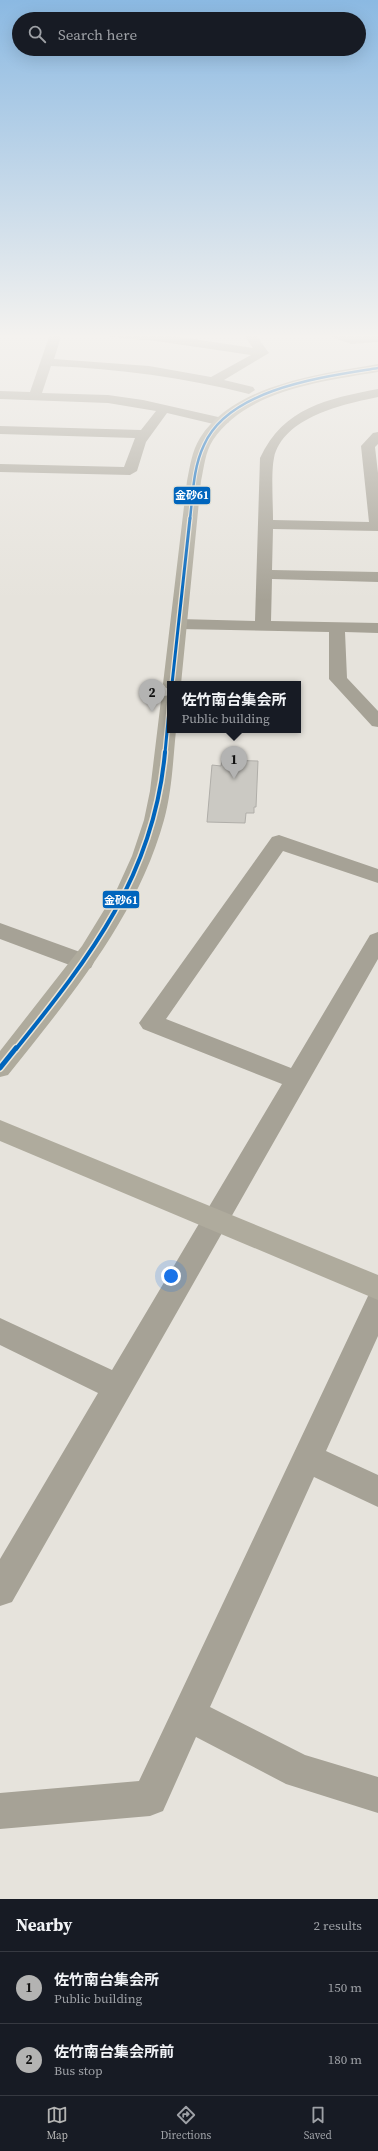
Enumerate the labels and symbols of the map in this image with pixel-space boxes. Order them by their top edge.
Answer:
line badge: 金砂61 [173,486,211,505]
text: 金砂61 [175,488,209,503]
pin: 2 [139,679,165,712]
pin: 1 [221,746,247,779]
line badge: 金砂61 [102,890,140,909]
text: 金砂61 [104,893,138,908]
your location [161,1266,181,1286]

